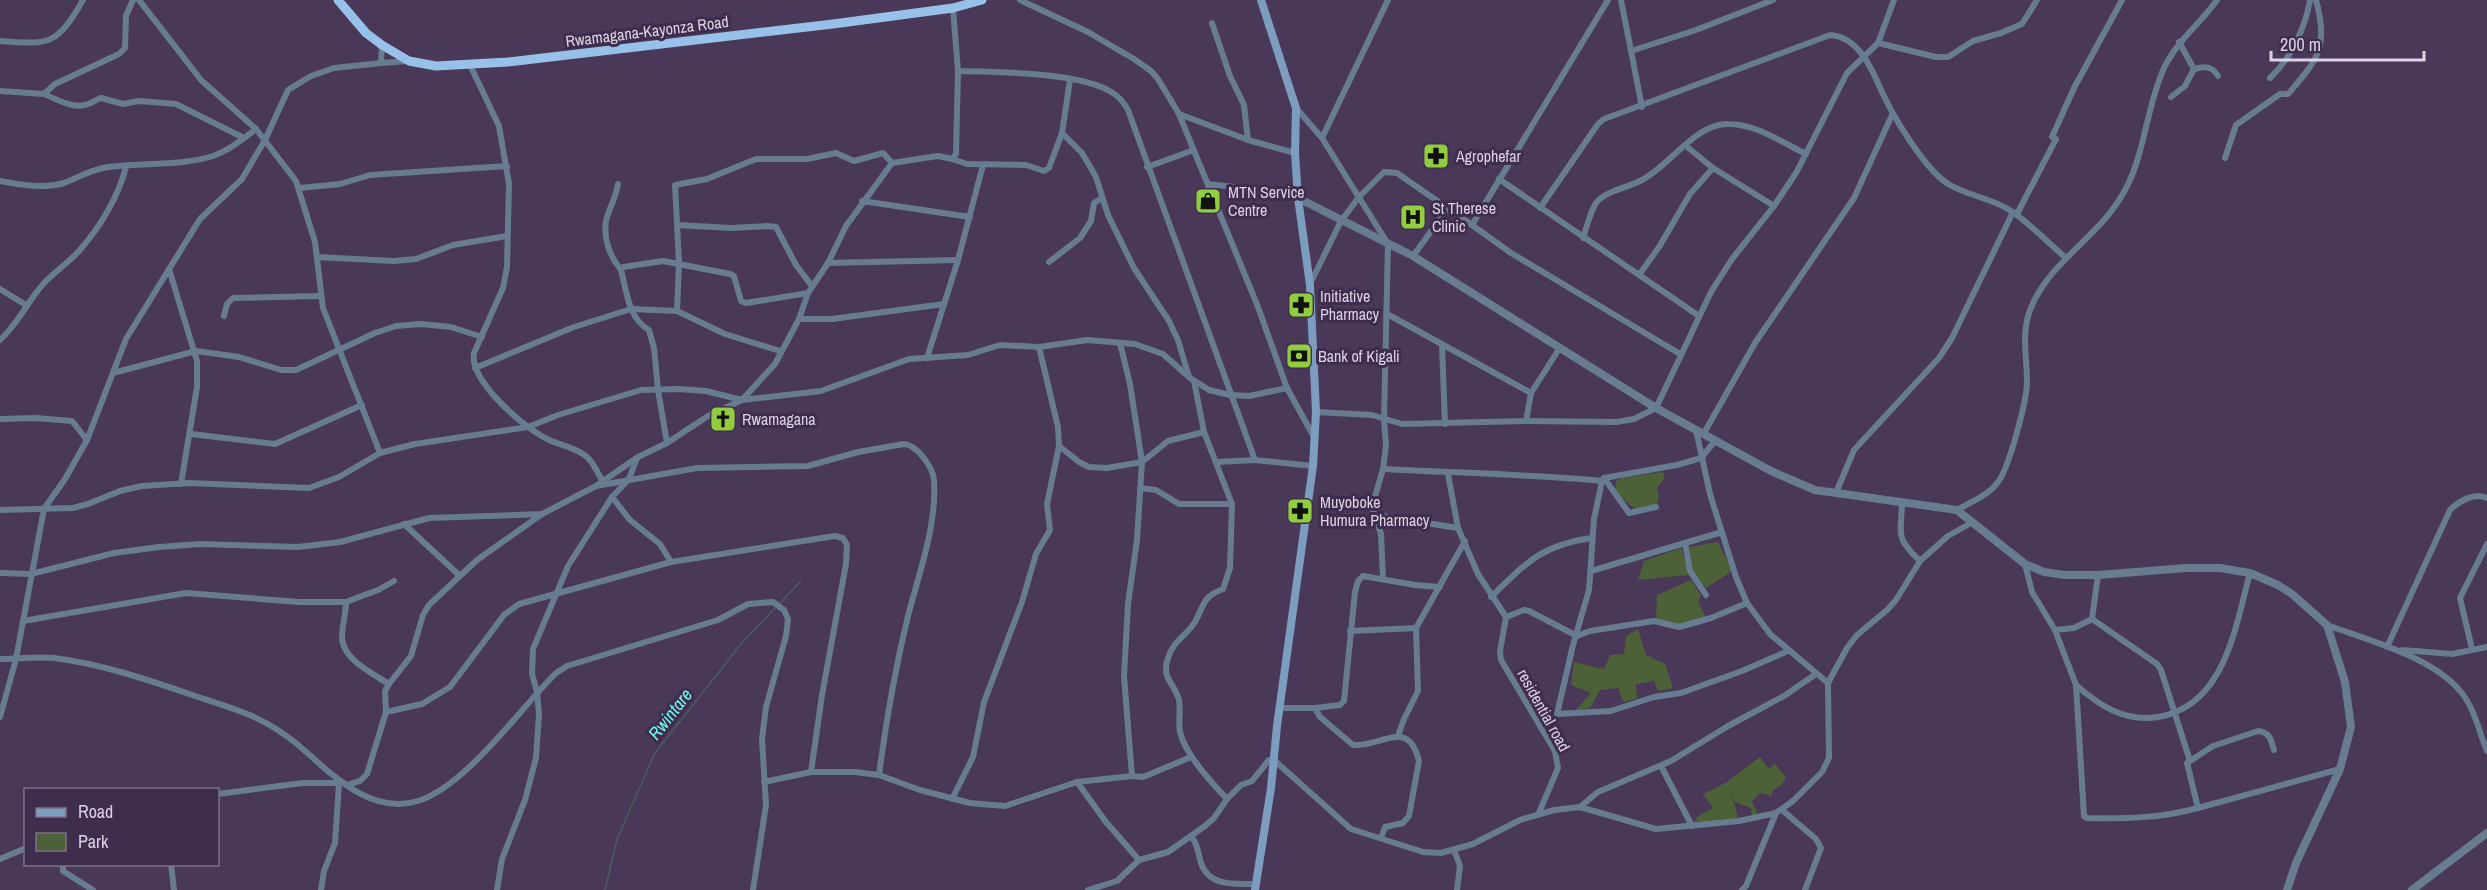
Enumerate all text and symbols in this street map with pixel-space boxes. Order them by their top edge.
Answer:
street label: Rwamagana-Kayonza Road [564,10,730,52]
scale bar [2271,24,2424,62]
text: 200 m [2280,32,2321,57]
pharmacy icon: Agrophefar [1421,141,1451,171]
place label: Agrophefar [1455,145,1522,167]
place label: MTN Service Centre [1228,181,1305,221]
shop icon: MTN Service Centre [1193,186,1223,216]
place label: St Therese Clinic [1432,197,1496,237]
hospital icon: St Therese Clinic [1398,202,1428,232]
place label: Initiative Pharmacy [1320,285,1379,325]
pharmacy icon: Initiative Pharmacy [1286,290,1316,320]
bank icon: Bank of Kigali [1284,341,1314,371]
place label: Bank of Kigali [1318,345,1400,367]
church icon: Rwamagana [708,404,738,434]
place label: Rwamagana [742,408,816,430]
place label: Muyoboke Humura Pharmacy [1320,491,1430,531]
pharmacy icon: Muyoboke Humura Pharmacy [1285,496,1315,526]
street label: residential road [1512,665,1576,755]
water label: Rwintare [642,683,698,745]
legend [24,788,219,866]
text: Road [78,799,113,824]
text: Park [78,829,109,854]

